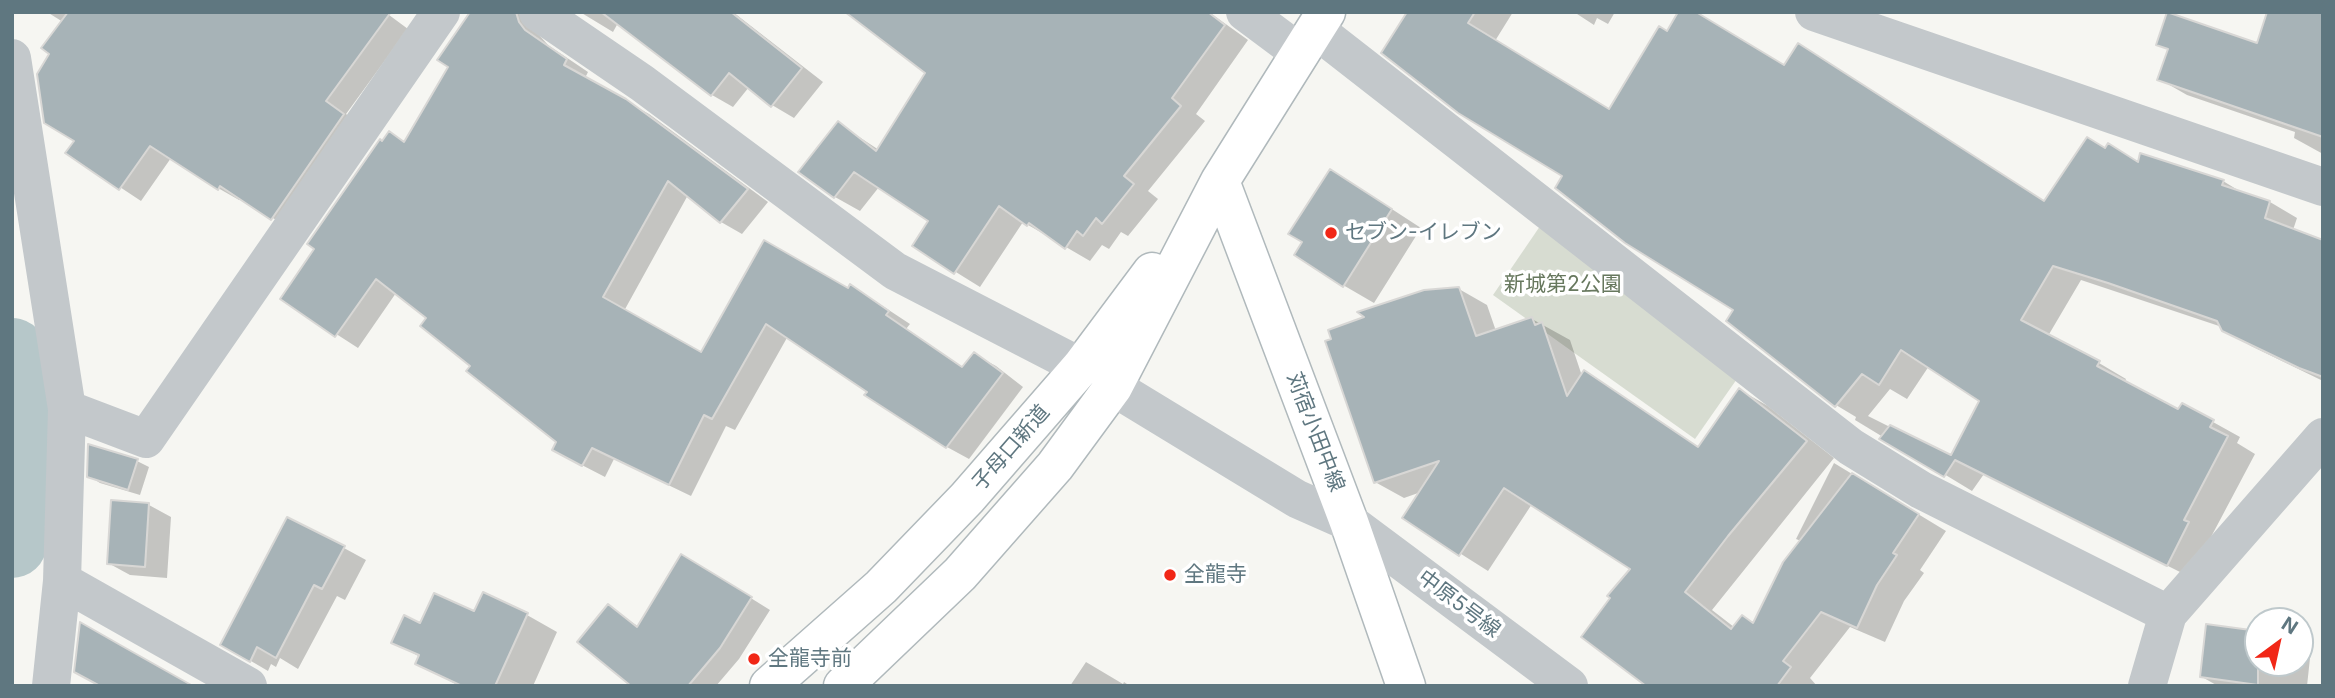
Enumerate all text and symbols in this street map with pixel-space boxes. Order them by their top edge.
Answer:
place label: セブン-イレブン [1345,220,1502,246]
marker: セブン-イレブン [1323,225,1339,241]
park label: 新城第2公園 [1504,272,1622,298]
street label: 苅宿小田中線 [1281,369,1349,495]
street label: 子母口新道 [967,400,1055,496]
place label: 全龍寺 [1184,562,1247,588]
street label: 中原5号線 [1413,565,1505,643]
marker: 全龍寺 [1162,567,1178,583]
north arrow [2244,607,2314,677]
text: N [2277,612,2302,639]
place label: 全龍寺前 [768,646,852,672]
marker: 全龍寺前 [746,651,762,667]

